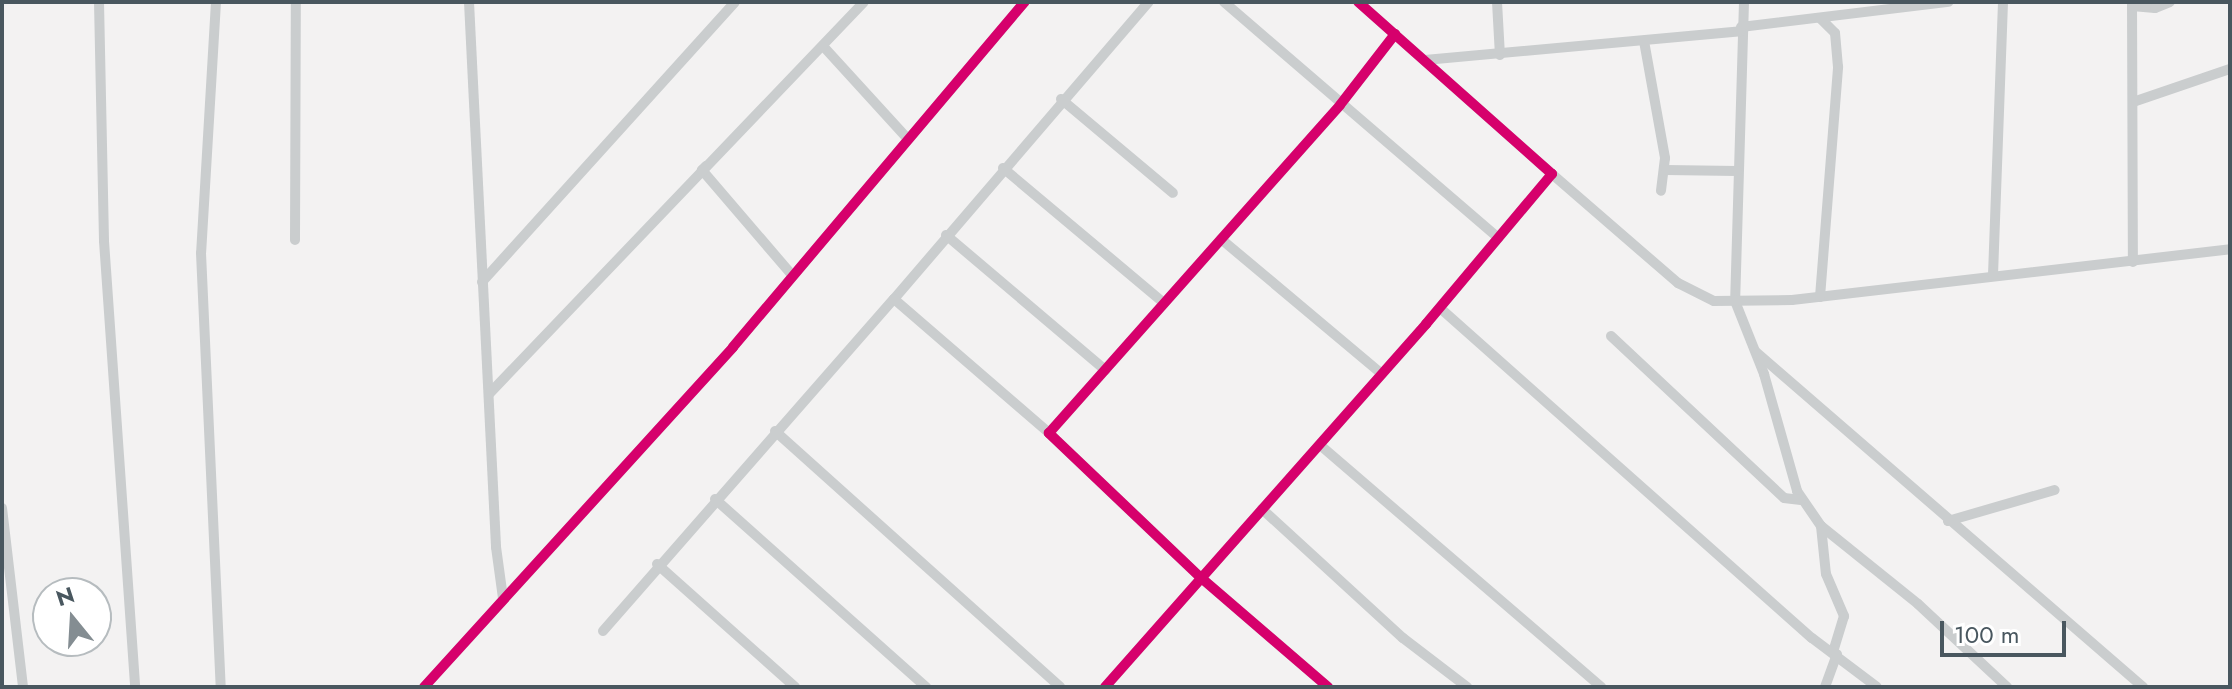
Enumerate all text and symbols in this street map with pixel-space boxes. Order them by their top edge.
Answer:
north arrow [32,577,112,657]
text: N [52,578,78,614]
scale bar [1944,605,2070,655]
text: 100 m [1954,617,2020,652]

